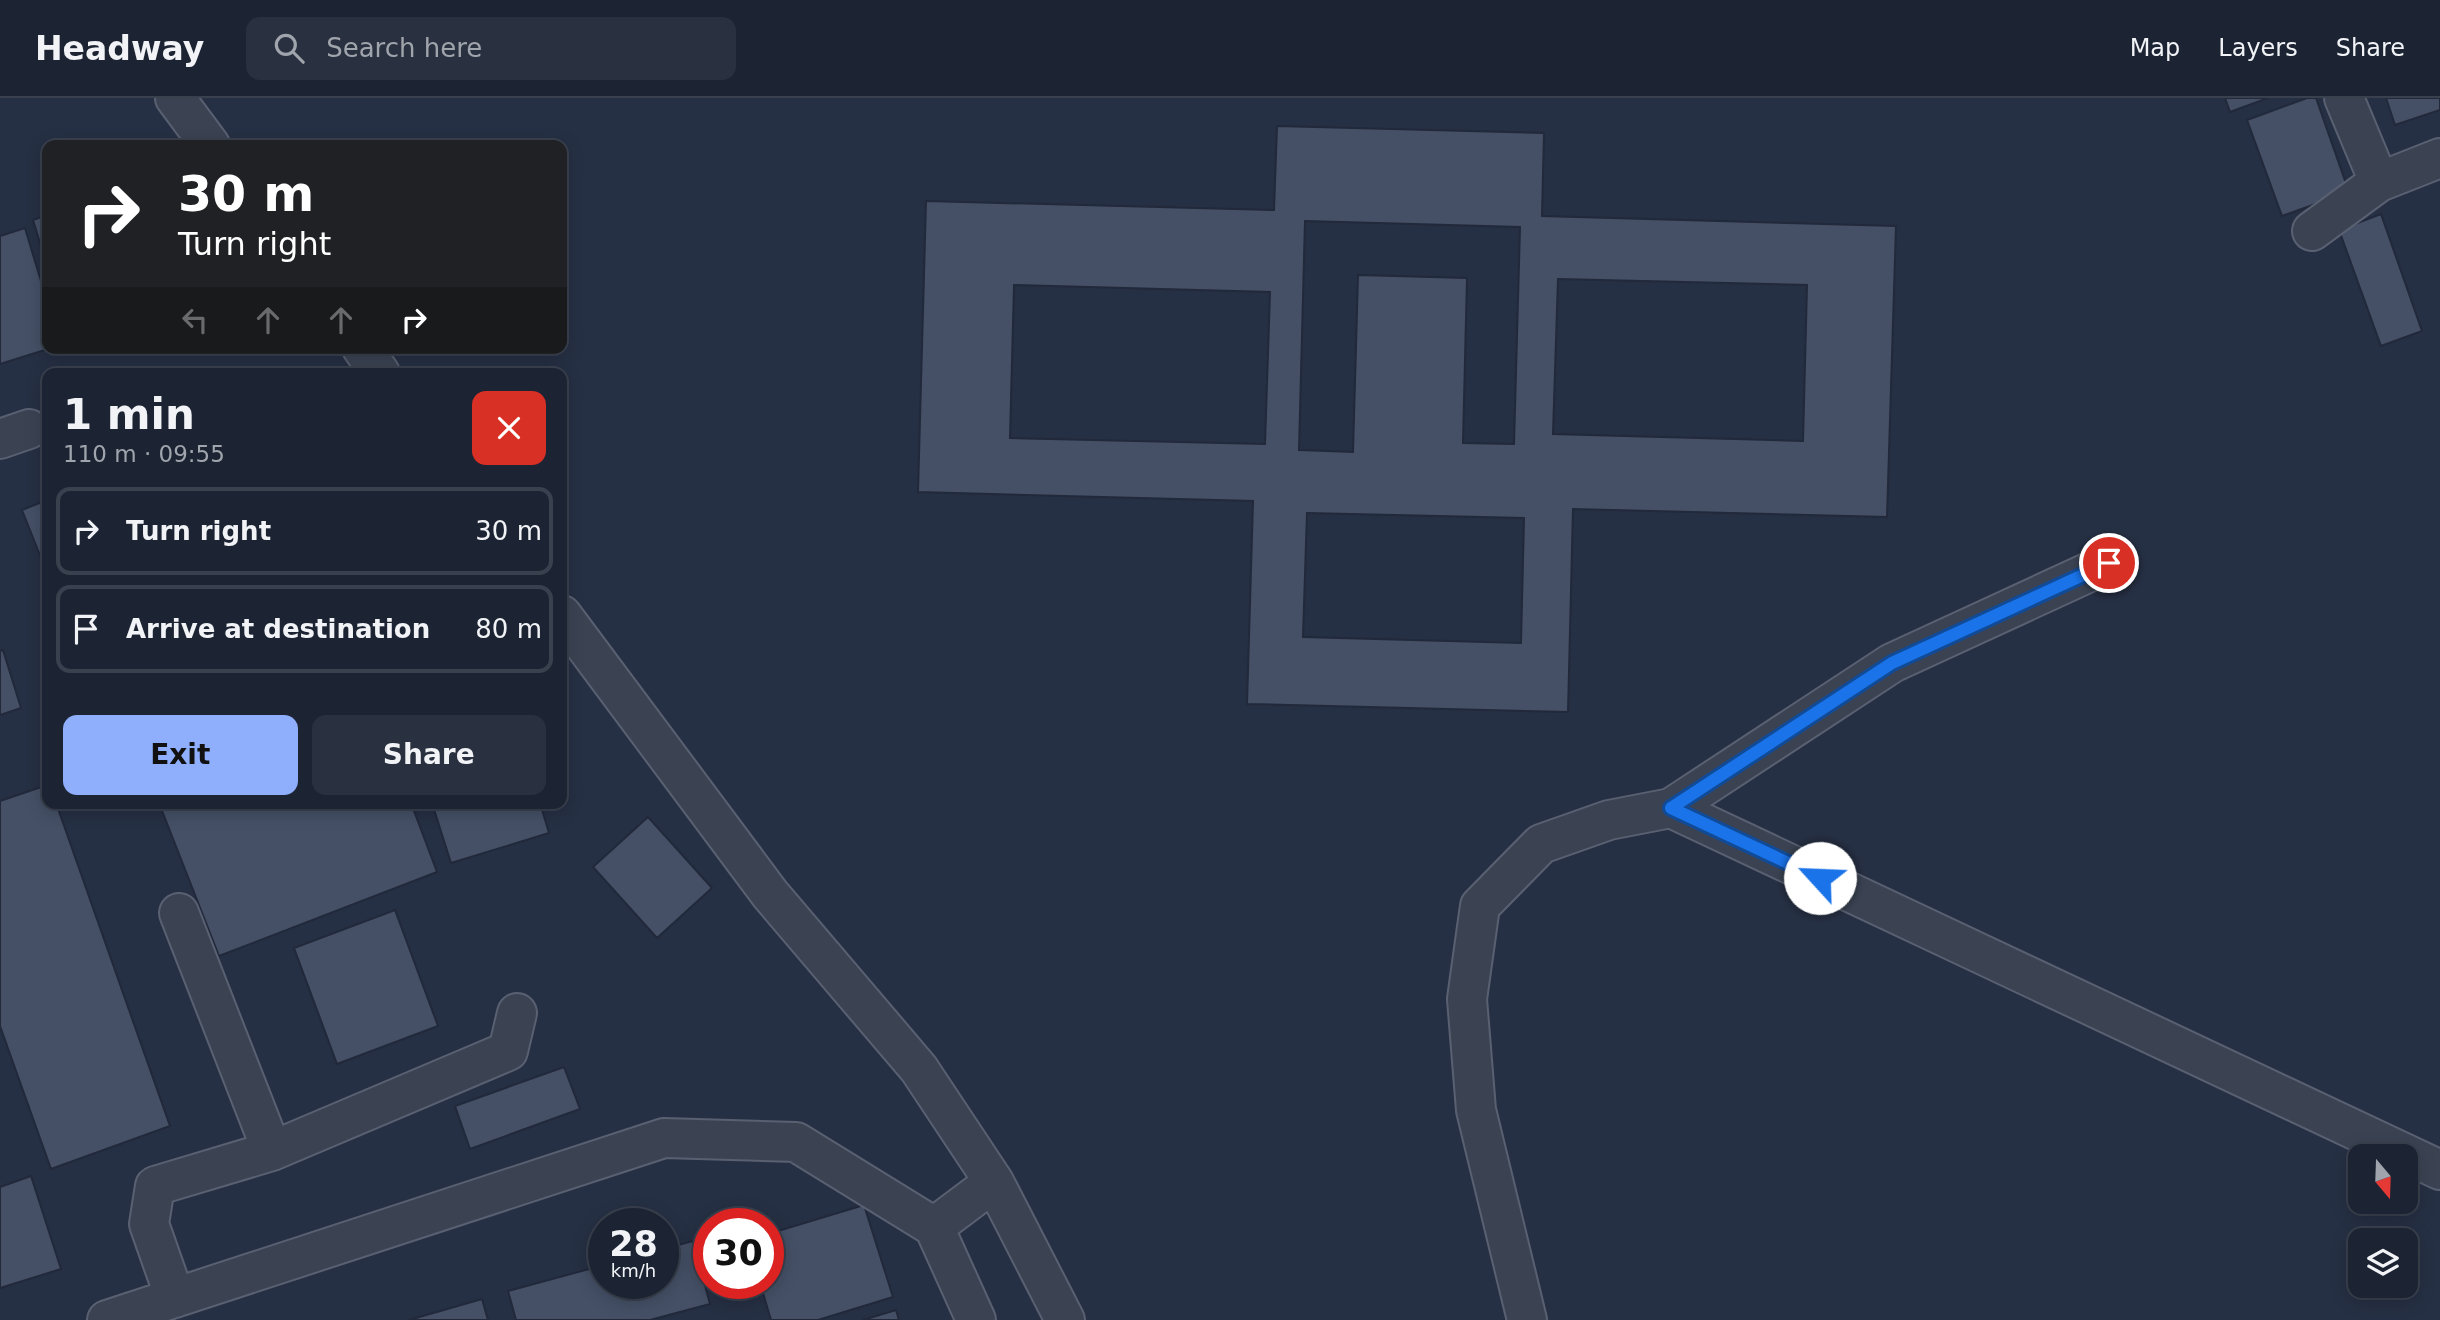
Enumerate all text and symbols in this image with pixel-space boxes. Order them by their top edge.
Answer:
search box [246,17,736,80]
text: Headway [35,29,204,68]
icon: search [270,29,308,67]
text: Search here [326,33,482,63]
text: Map [2130,34,2180,62]
text: Layers [2218,34,2298,62]
text: Share [2336,34,2405,62]
text: 30 m [178,166,314,223]
icon: right [63,168,154,259]
text: Turn right [178,225,331,263]
icon: left [176,301,214,339]
icon: ahead [249,301,287,339]
icon: ahead [322,301,360,339]
icon: right [395,301,433,339]
text: 1 min [63,390,195,439]
button: close [472,391,546,465]
text: 110 m · 09:55 [63,441,225,467]
icon: right [67,512,105,550]
text: Turn right [126,516,271,546]
text: 30 m [475,516,542,546]
pin [2079,533,2139,593]
icon: arrive [2090,544,2128,582]
icon: arrive [67,610,105,648]
text: Arrive at destination [126,614,430,644]
text: 80 m [475,614,542,644]
button: Exit [63,715,298,795]
button: Share [312,715,546,795]
position arrow [1783,841,1857,915]
north arrow [2348,1144,2418,1214]
map controls [2348,1144,2418,1298]
speed limit sign: 30 [693,1208,784,1299]
text: 28 [609,1224,658,1264]
button: layers [2348,1228,2418,1298]
text: km/h [611,1260,656,1281]

